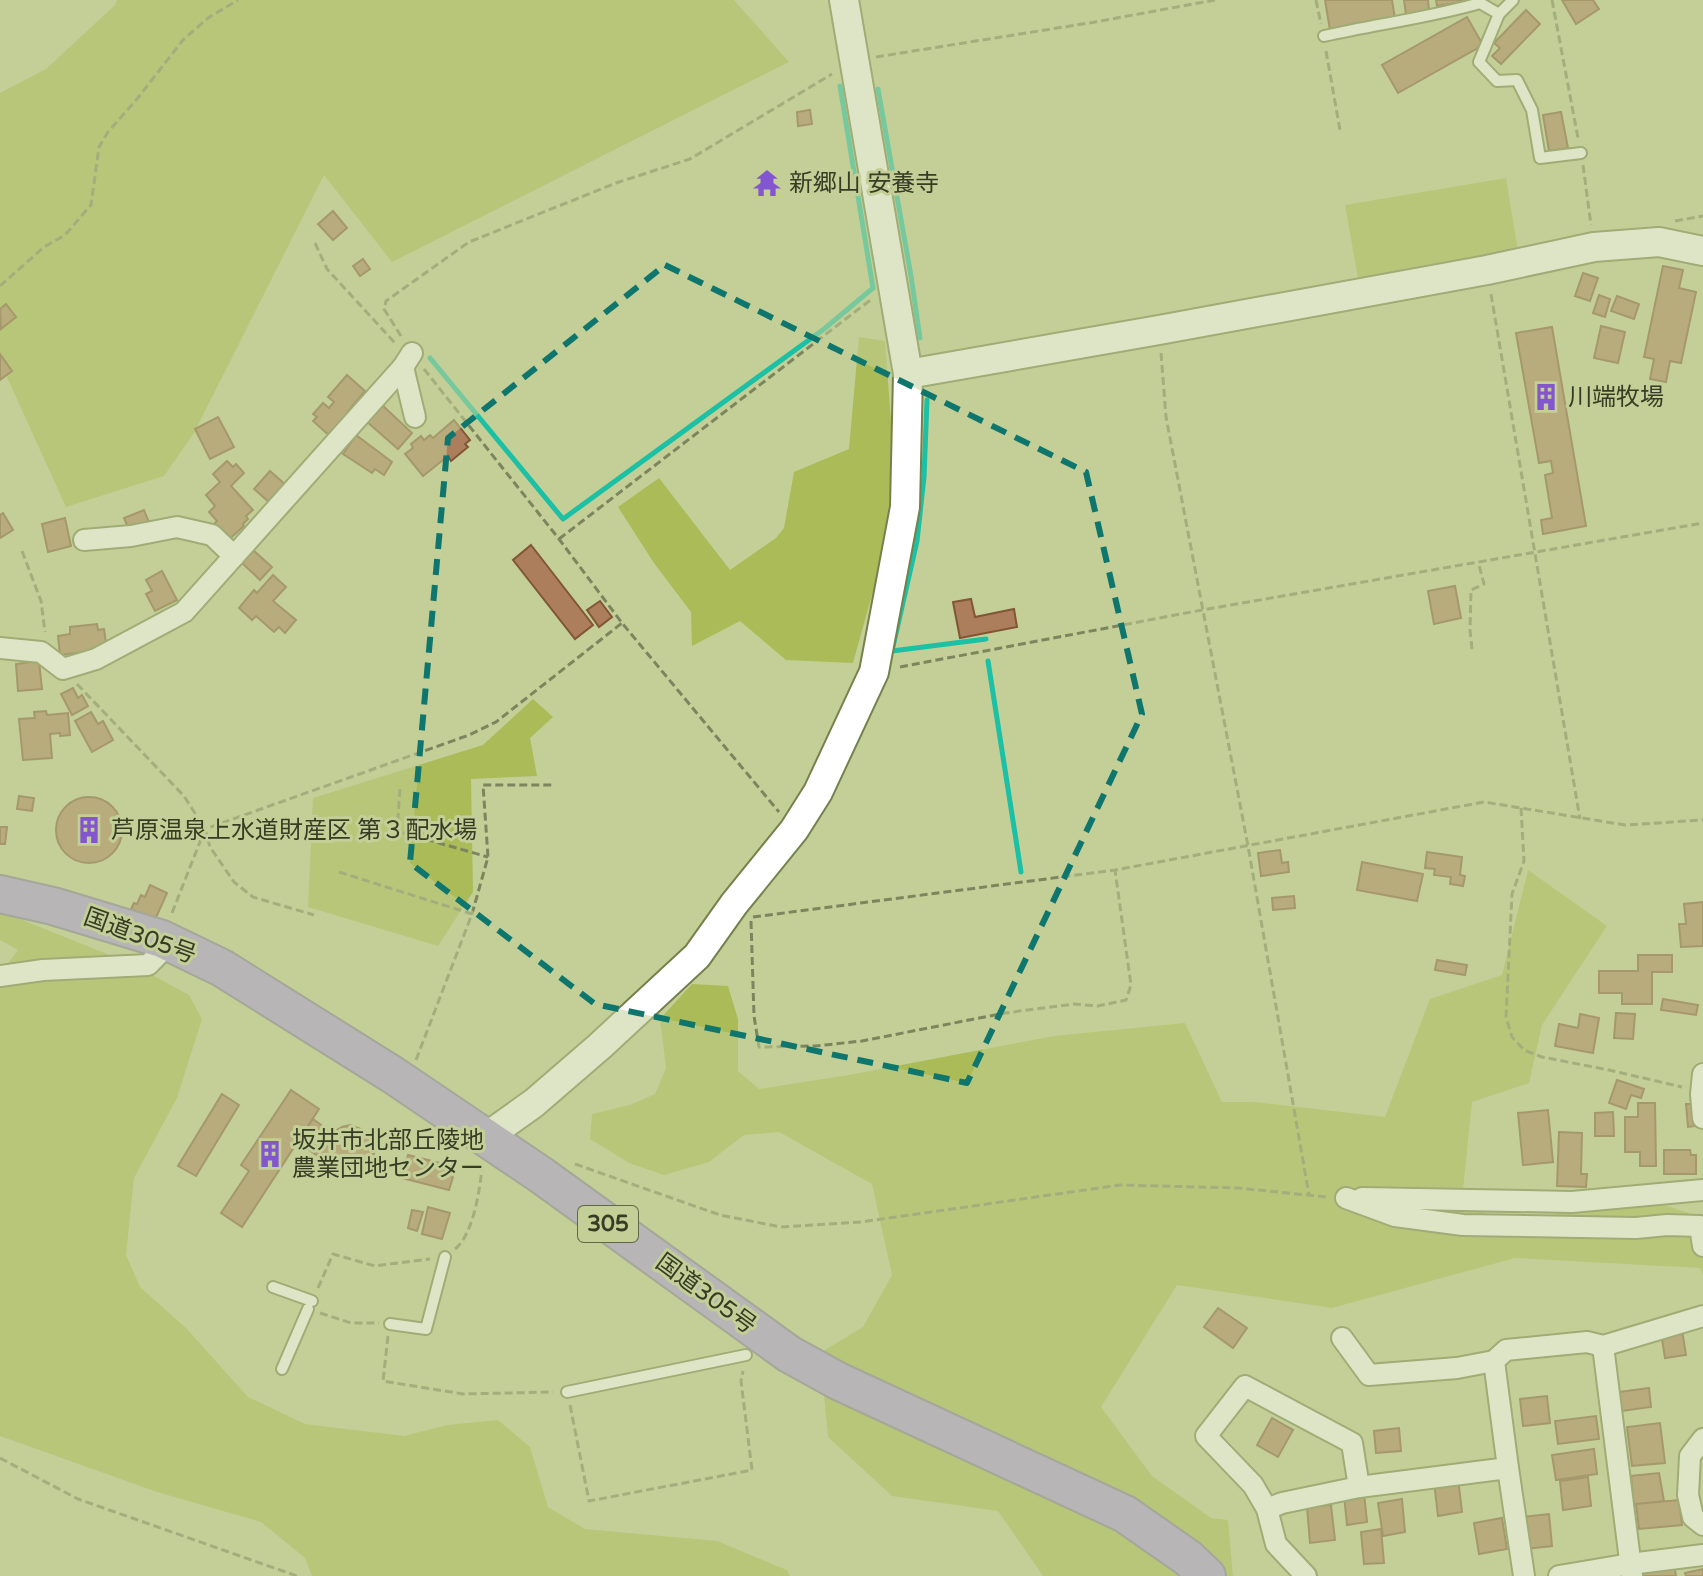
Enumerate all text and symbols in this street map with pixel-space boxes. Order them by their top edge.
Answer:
temple icon: 新郷山 安養寺 [752,168,782,198]
place label: 新郷山 安養寺 [789,169,939,198]
building icon: 川端牧場 [1531,382,1561,412]
place label: 川端牧場 [1568,383,1664,412]
building icon: 芦原温泉上水道財産区 第３配水場 [74,815,104,845]
place label: 芦原温泉上水道財産区 第３配水場 [111,816,477,845]
street label: 国道305号 [80,902,200,970]
place label: 坂井市北部丘陵地 農業団地センター [292,1126,484,1183]
building icon: 坂井市北部丘陵地 農業団地センター [255,1139,285,1169]
road number: 305 [578,1206,638,1242]
street label: 国道305号 [650,1248,762,1340]

